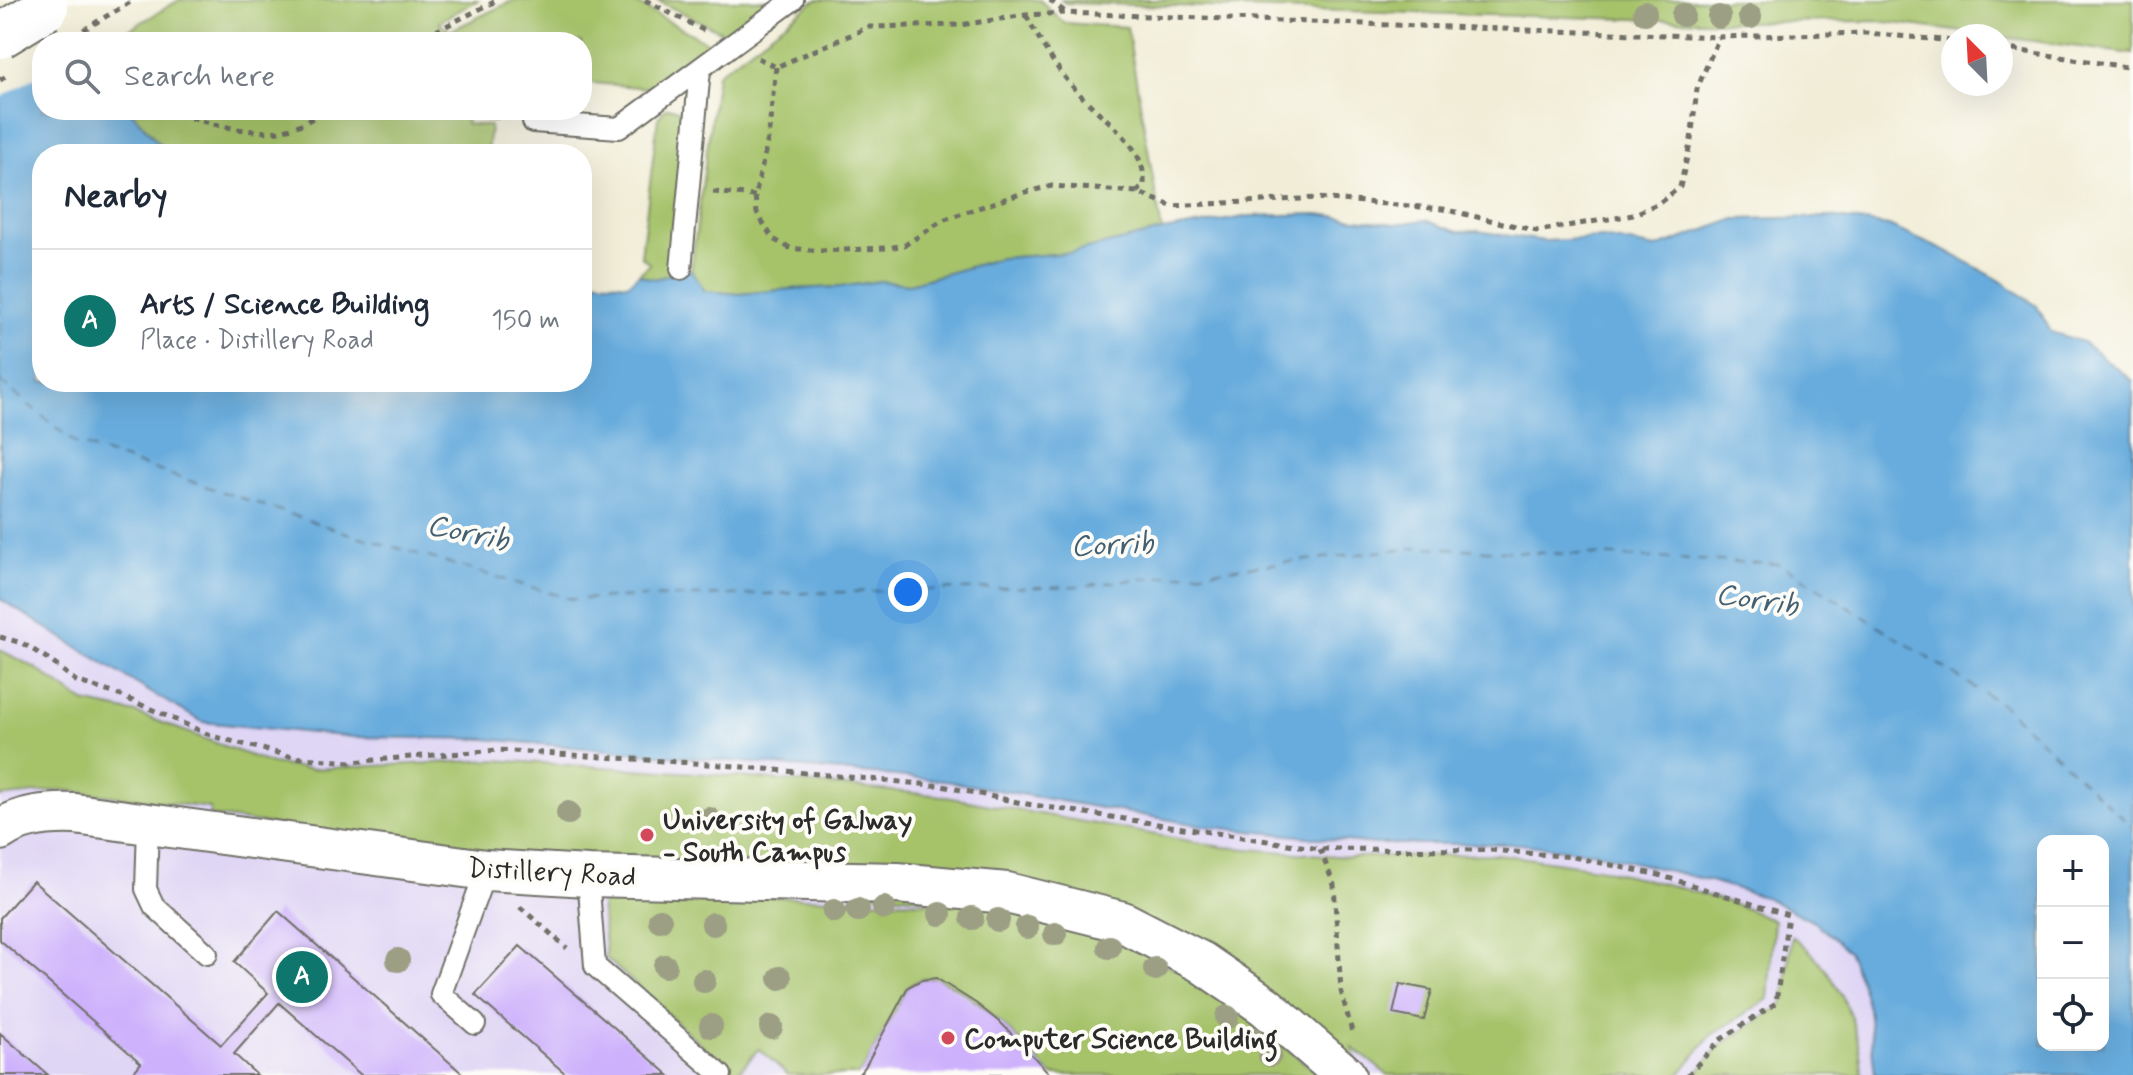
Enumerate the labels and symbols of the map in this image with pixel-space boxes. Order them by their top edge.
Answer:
north arrow [1941,24,2013,96]
water label: Corrib [423,506,513,561]
water label: Corrib [1070,525,1155,566]
your location [888,572,928,612]
water label: Corrib [1713,575,1802,626]
place label: University of Galway - South Campus [663,803,912,872]
marker: University of Galway - South Campus [638,826,656,844]
street label: Distillery Road [467,851,637,896]
pin: A [276,947,328,1007]
place label: Computer Science Building [964,1022,1278,1062]
marker: Computer Science Building [939,1029,957,1047]

